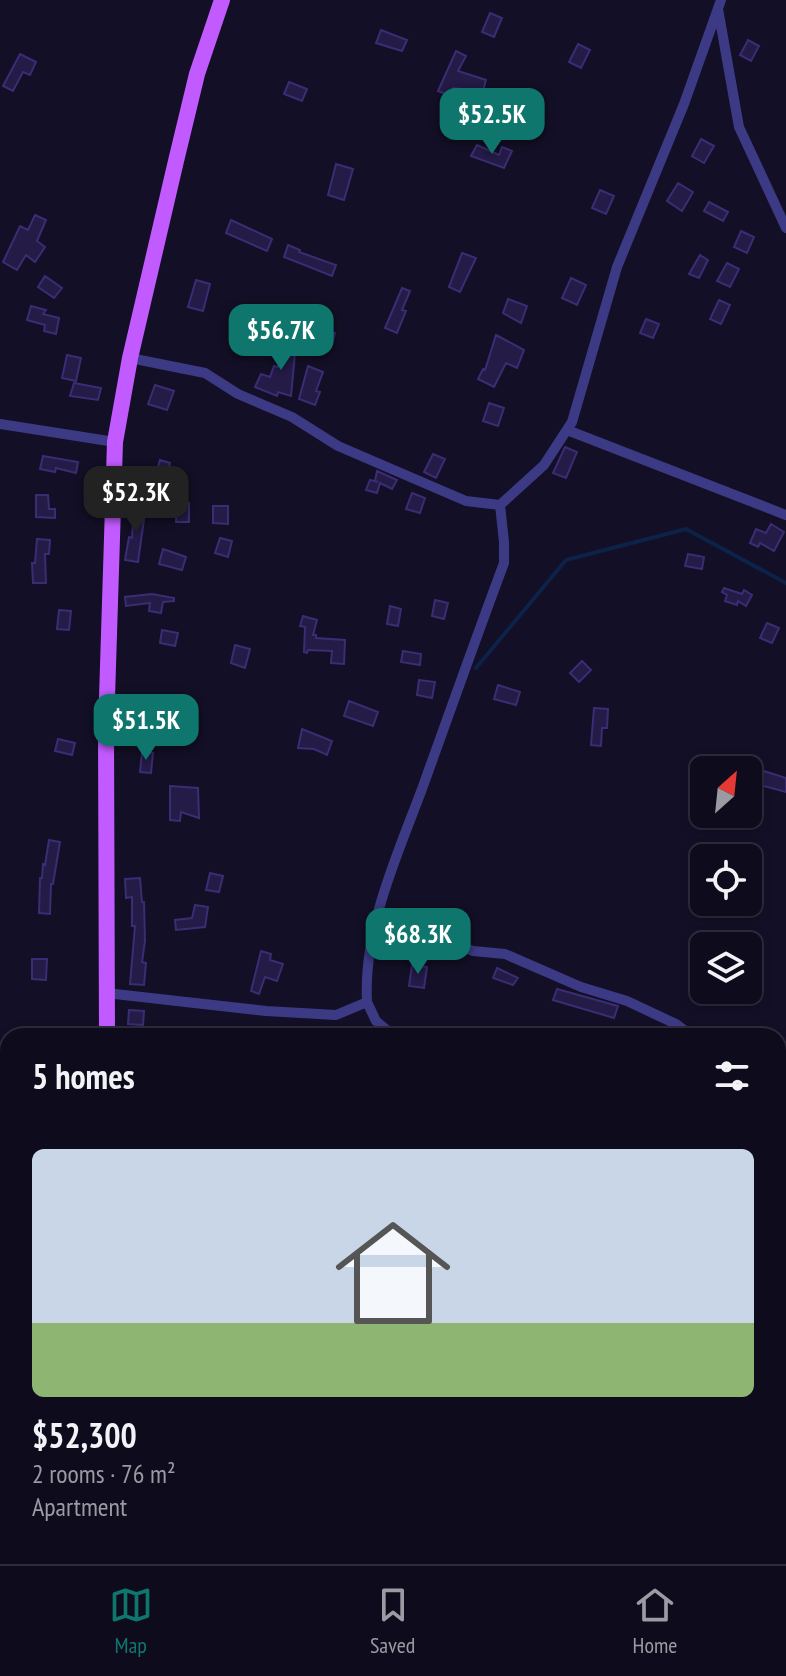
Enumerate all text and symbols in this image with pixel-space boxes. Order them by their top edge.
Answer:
pin: $52.5K [427,88,557,156]
text: $52.5K [458,97,526,130]
pin: $56.7K [216,304,346,372]
text: $56.7K [247,313,315,346]
pin: $52.3K [71,466,201,534]
text: $52.3K [102,475,170,508]
pin: $51.5K [81,694,211,762]
text: $51.5K [112,703,180,736]
north arrow [690,756,762,828]
map controls [690,756,762,1004]
button: locate [690,844,762,916]
pin: $68.3K [353,908,483,976]
text: $68.3K [384,917,452,950]
button: layers [690,932,762,1004]
text: 5 homes [32,1054,135,1098]
icon: filters [710,1054,754,1098]
icon: home [321,1201,465,1345]
text: $52,300 [32,1413,137,1457]
text: 2 rooms · 76 m² [32,1457,176,1490]
text: Apartment [32,1490,127,1523]
tab: Map [109,1583,153,1659]
tab: Saved [370,1583,415,1659]
tab: Home [633,1583,677,1659]

